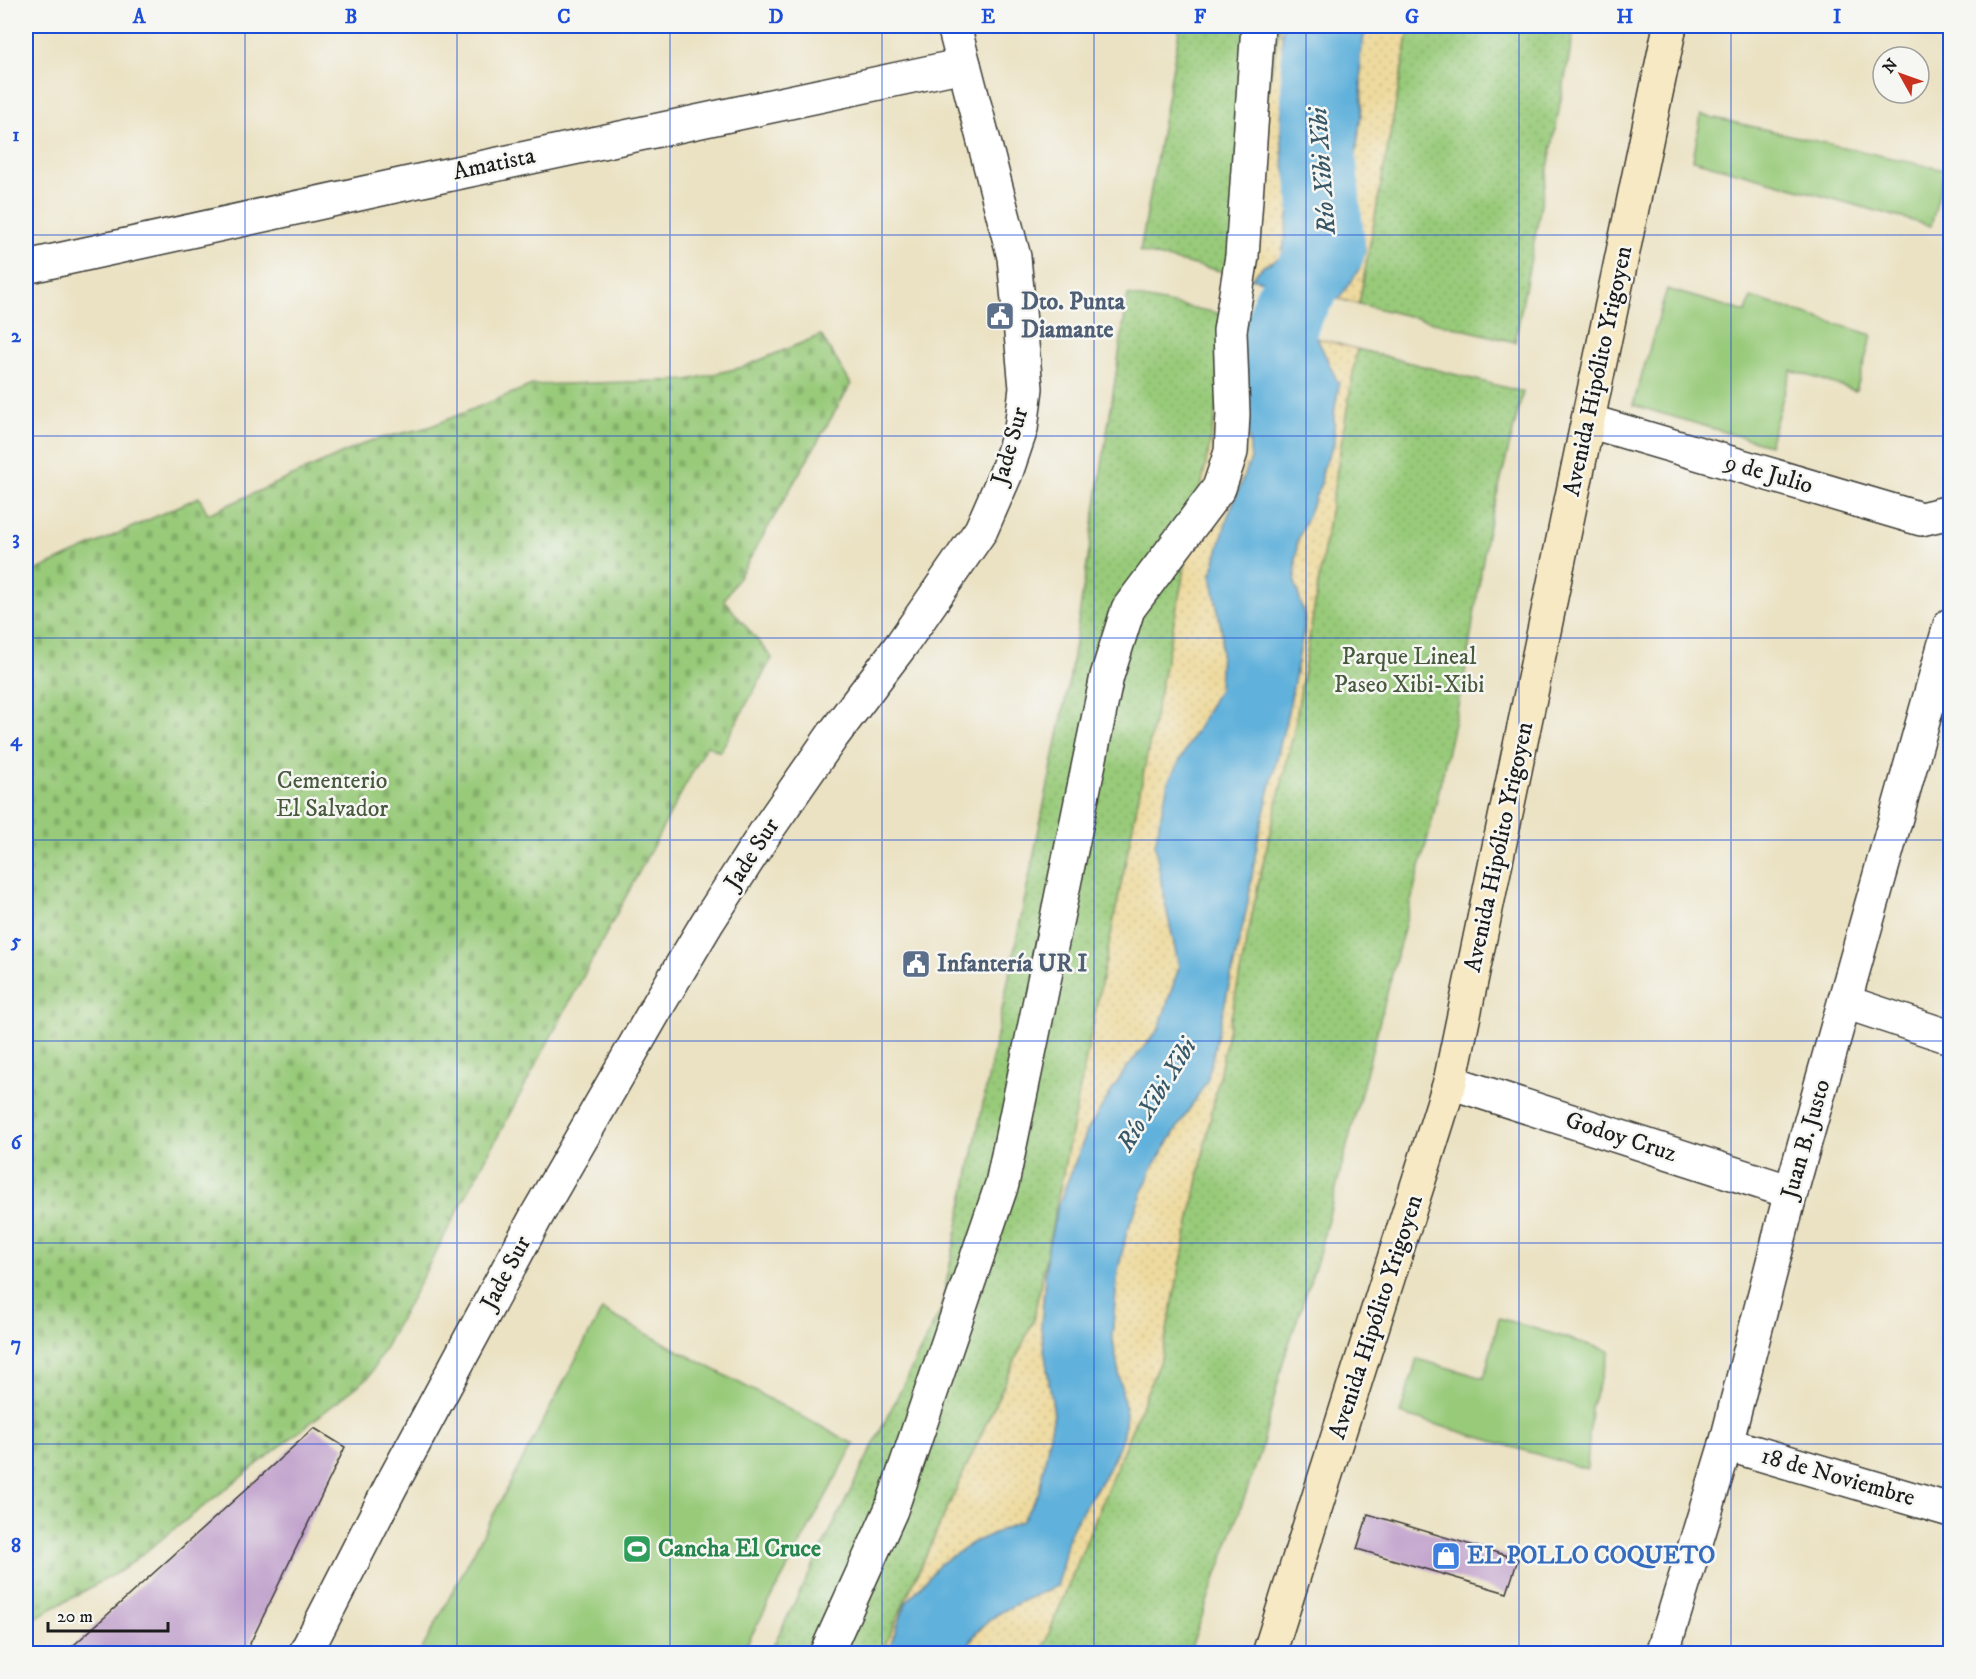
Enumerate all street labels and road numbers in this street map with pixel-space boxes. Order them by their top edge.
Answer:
street label: Amatista [450,141,539,187]
street label: Avenida Hipólito Yrigoyen [1557,243,1639,499]
street label: Jade Sur [984,404,1035,490]
street label: 9 de Julio [1721,447,1816,501]
street label: Avenida Hipólito Yrigoyen [1458,719,1540,975]
street label: Jade Sur [717,812,786,897]
street label: Juan B. Justo [1774,1076,1837,1204]
street label: Godoy Cruz [1561,1105,1681,1169]
street label: Avenida Hipólito Yrigoyen [1322,1191,1430,1443]
street label: Jade Sur [473,1231,538,1317]
street label: 18 de Noviembre [1758,1441,1918,1513]

